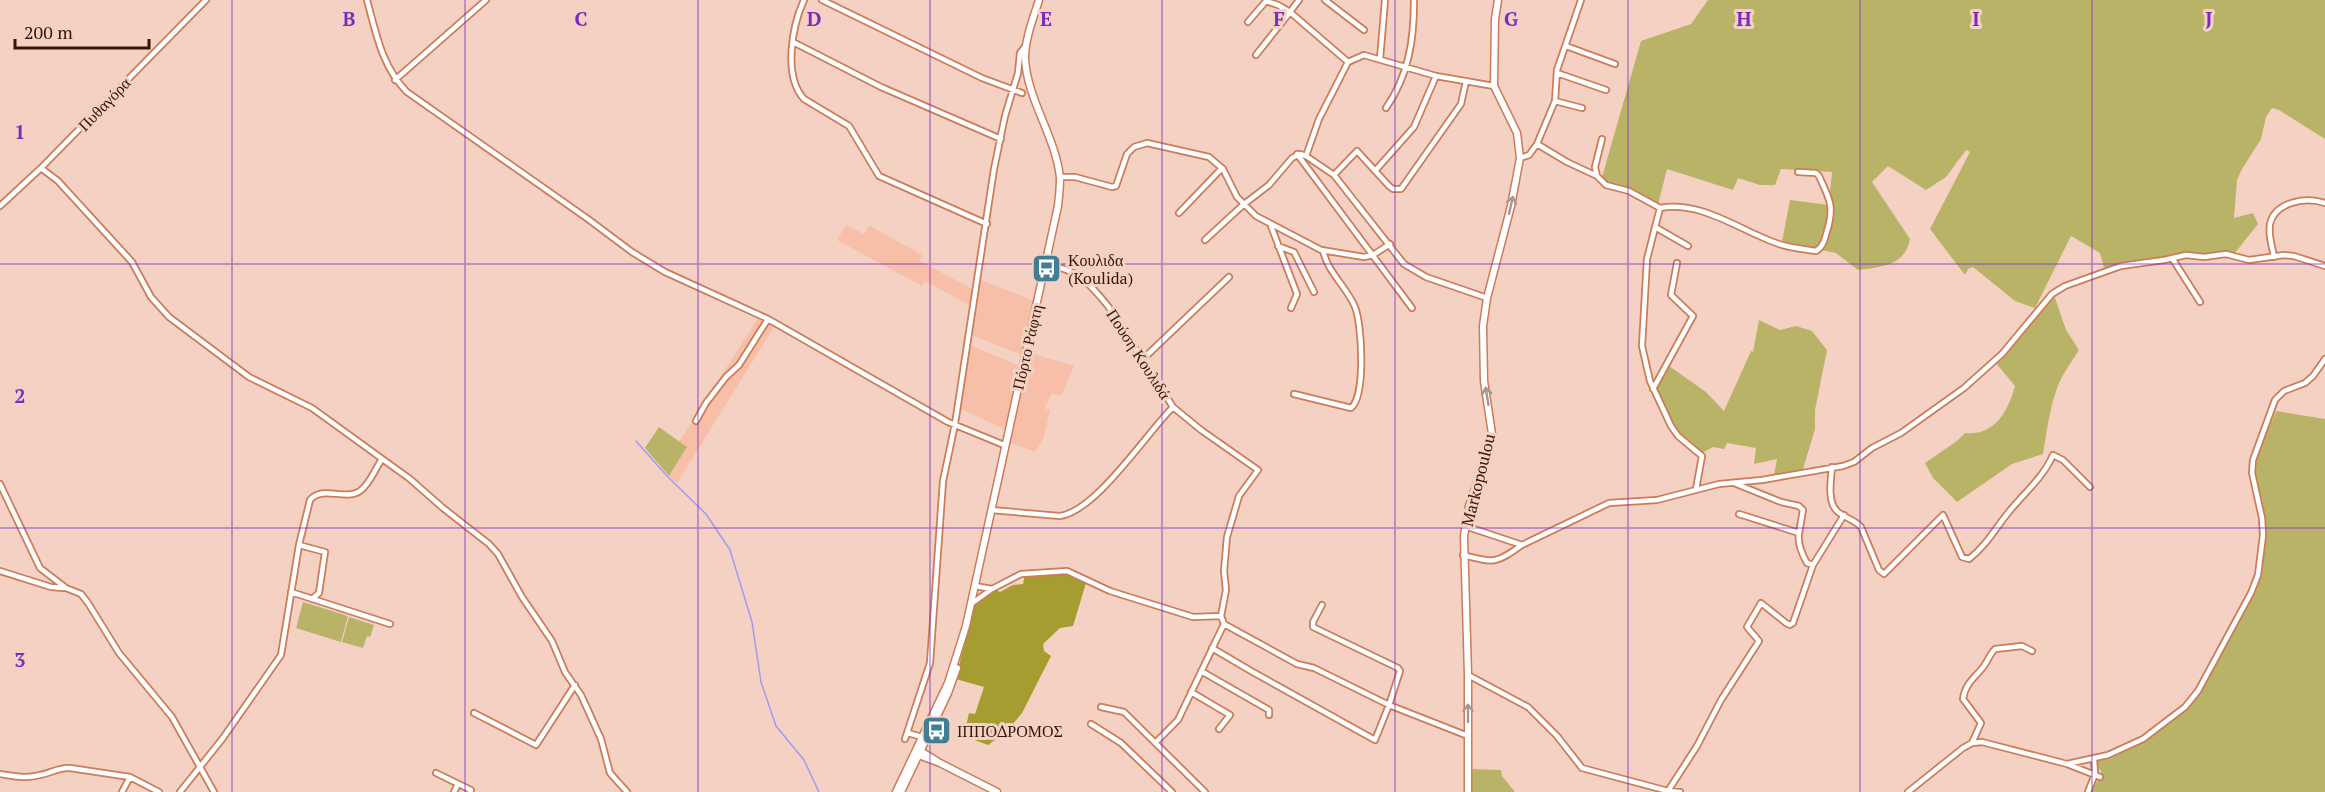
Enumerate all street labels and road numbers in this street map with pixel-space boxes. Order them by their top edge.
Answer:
street label: Πυθαγόρα [73,72,136,136]
street label: Πόρτο Ράφτη [1006,302,1048,392]
street label: Πούση Κουλιδά [1102,305,1177,404]
street label: Markopoulou [1456,431,1500,529]

